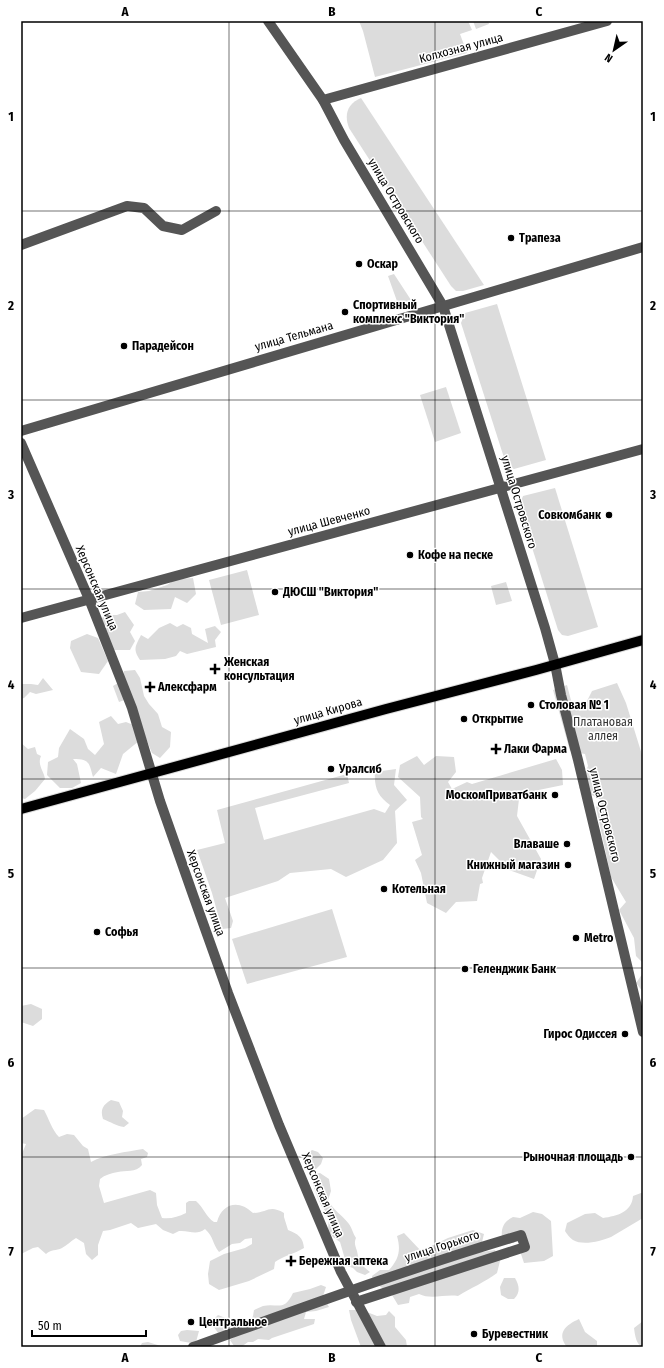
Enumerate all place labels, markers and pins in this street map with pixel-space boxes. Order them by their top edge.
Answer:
place label: Трапеза [519,231,561,245]
marker: Трапеза [506,233,516,243]
place label: Оскар [367,257,399,271]
marker: Оскар [354,259,364,269]
place label: Спортивный комплекс "Виктория" [353,298,464,326]
marker: Спортивный комплекс "Виктория" [340,307,350,317]
place label: Парадейсон [132,339,194,353]
marker: Парадейсон [119,341,129,351]
place label: Совкомбанк [538,508,602,522]
marker: Совкомбанк [604,510,614,520]
place label: Кофе на песке [418,548,493,562]
marker: Кофе на песке [405,550,415,560]
place label: ДЮСШ "Виктория" [282,585,378,599]
marker: ДЮСШ "Виктория" [270,587,280,597]
place label: Женская консультация [223,655,294,683]
marker: Женская консультация [209,663,221,675]
place label: Алексфарм [157,680,217,694]
marker: Алексфарм [145,682,155,692]
place label: Столовая № 1 [539,698,609,712]
marker: Столовая № 1 [526,700,536,710]
place label: Открытие [472,712,523,726]
marker: Открытие [459,714,469,724]
place label: Лаки Фарма [504,742,567,756]
marker: Лаки Фарма [491,744,501,754]
place label: Уралсиб [338,762,382,776]
marker: Уралсиб [326,764,336,774]
place label: МоскомПриватбанк [446,788,548,802]
marker: МоскомПриватбанк [550,790,560,800]
place label: Влаваше [514,837,559,851]
marker: Влаваше [562,839,572,849]
place label: Книжный магазин [467,858,560,872]
marker: Книжный магазин [563,860,573,870]
place label: Котельная [392,882,446,896]
marker: Котельная [379,884,389,894]
place label: Софья [105,925,138,939]
marker: Софья [92,927,102,937]
place label: Metro [584,931,614,945]
marker: Metro [571,933,581,943]
place label: Геленджик Банк [473,962,557,976]
marker: Геленджик Банк [460,964,470,974]
place label: Гирос Одиссея [543,1027,617,1041]
marker: Гирос Одиссея [620,1029,630,1039]
place label: Рыночная площадь [523,1150,623,1164]
marker: Рыночная площадь [626,1152,636,1162]
place label: Бережная аптека [299,1254,388,1268]
marker: Бережная аптека [286,1256,296,1266]
place label: Центральное [199,1315,267,1329]
marker: Центральное [186,1317,196,1327]
place label: Буревестник [482,1327,549,1341]
marker: Буревестник [469,1329,479,1339]

